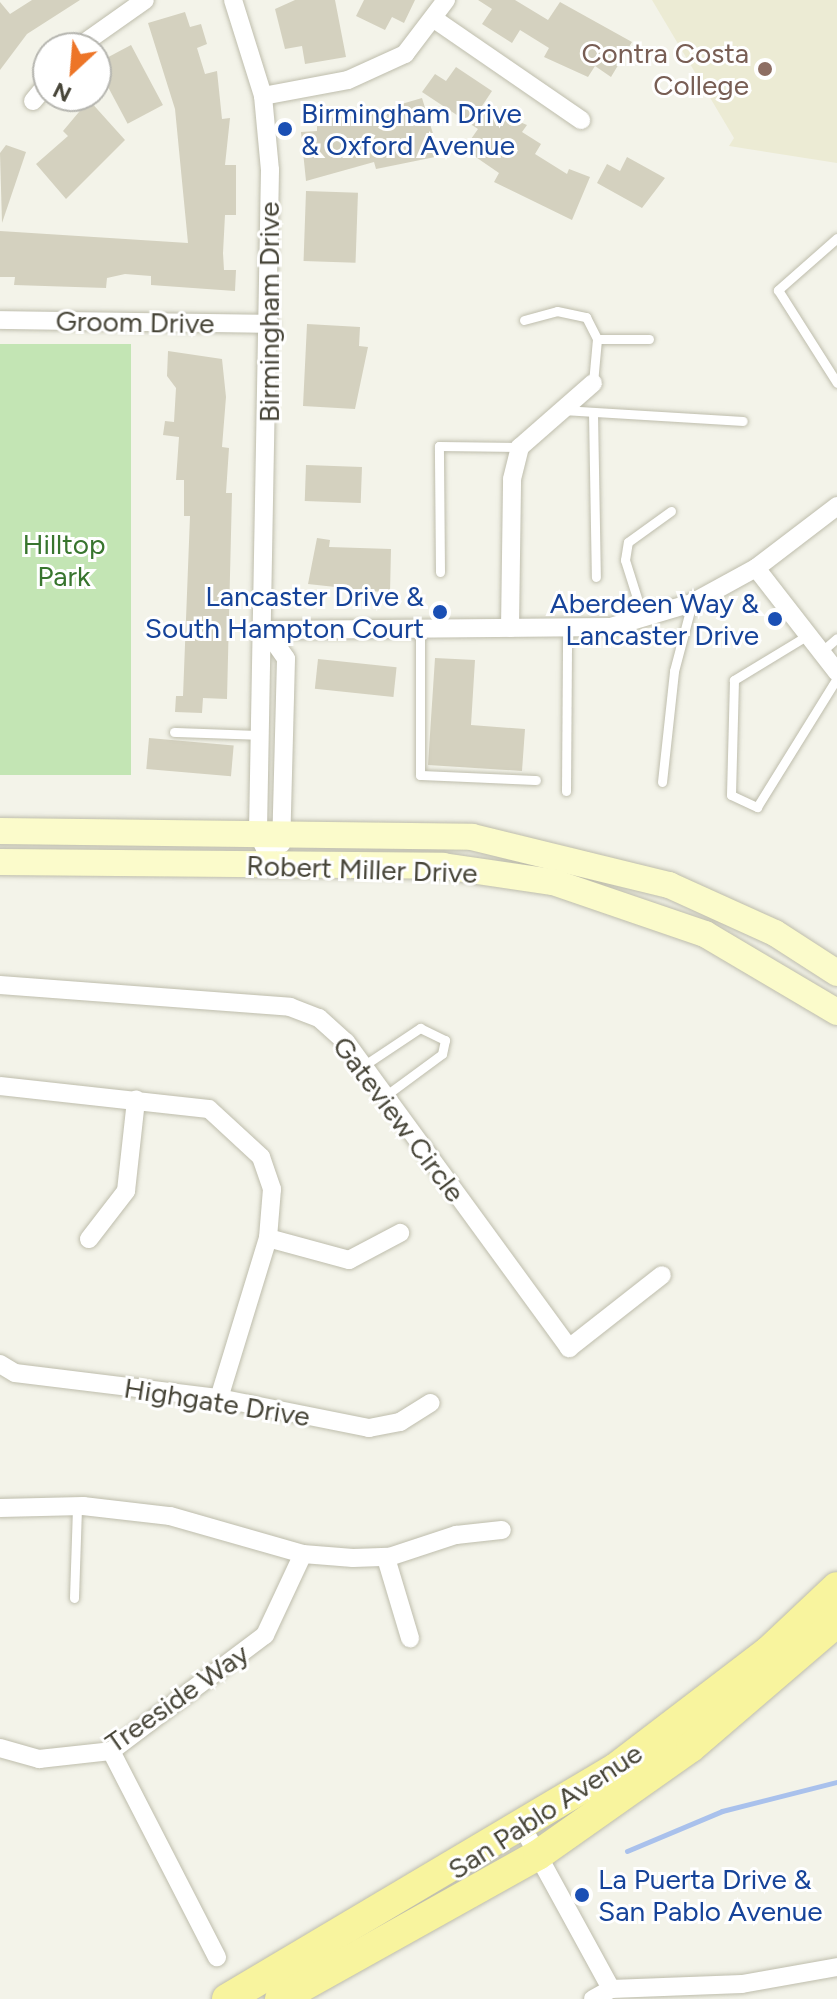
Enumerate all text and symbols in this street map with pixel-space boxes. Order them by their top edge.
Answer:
north arrow [32,32,112,112]
place label: Contra Costa College [581,36,749,102]
marker: Contra Costa College [756,60,774,78]
text: N [49,76,76,108]
place label: Birmingham Drive & Oxford Avenue [301,96,522,162]
marker: Birmingham Drive & Oxford Avenue [276,120,294,138]
street label: Birmingham Drive [252,202,286,422]
street label: Groom Drive [55,304,215,340]
park label: Hilltop Park [22,527,106,593]
place label: Lancaster Drive & South Hampton Court [145,579,424,645]
place label: Aberdeen Way & Lancaster Drive [550,586,759,652]
marker: Lancaster Drive & South Hampton Court [431,603,449,621]
marker: Aberdeen Way & Lancaster Drive [766,610,784,628]
street label: Robert Miller Drive [246,848,478,890]
street label: Gateview Circle [326,1030,472,1208]
street label: Highgate Drive [122,1371,312,1433]
street label: Treeside Way [99,1636,255,1760]
street label: San Pablo Avenue [442,1736,648,1886]
place label: La Puerta Drive & San Pablo Avenue [598,1862,823,1928]
marker: La Puerta Drive & San Pablo Avenue [573,1886,591,1904]

